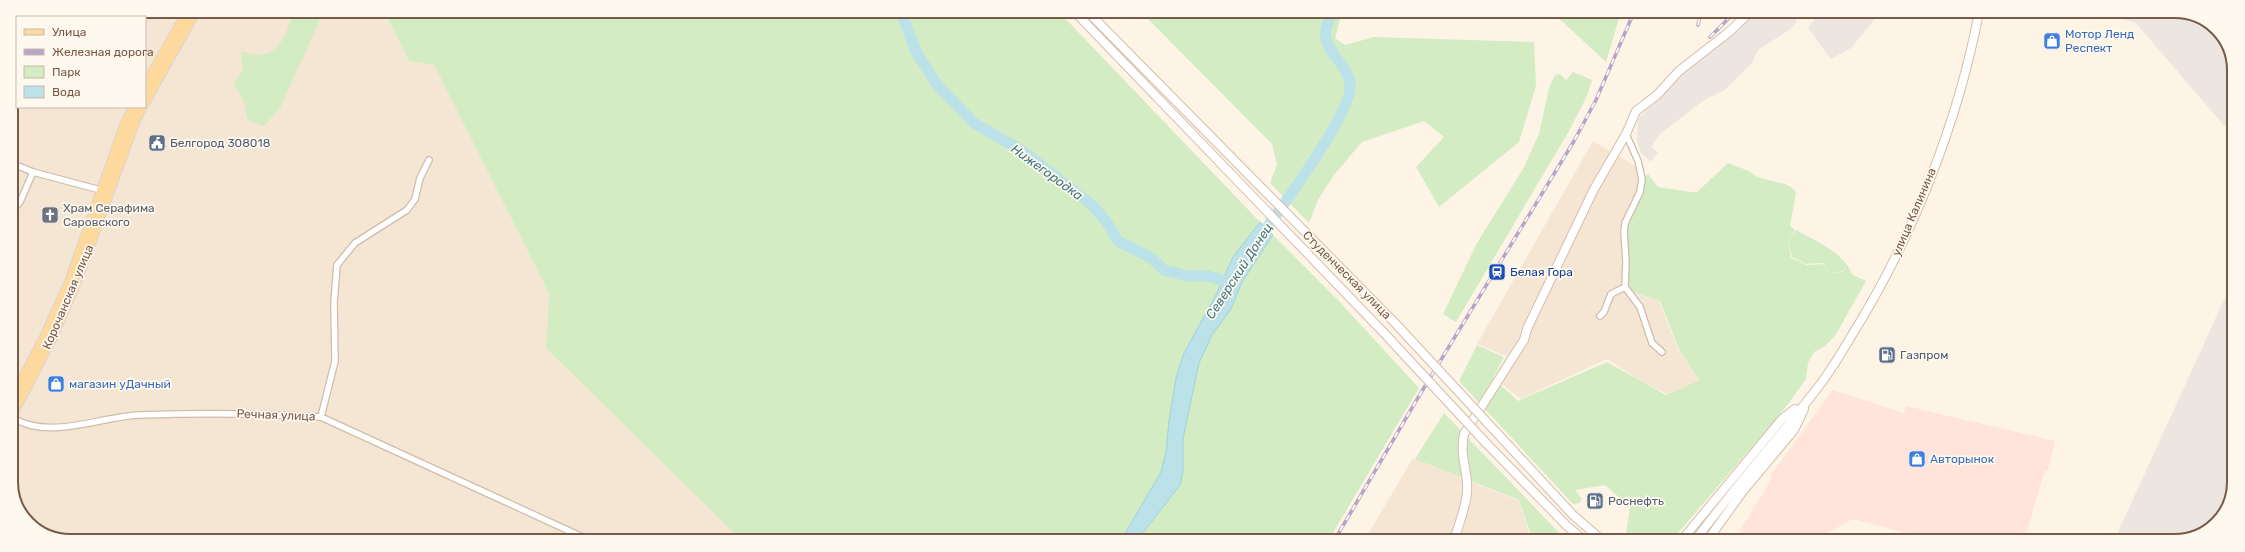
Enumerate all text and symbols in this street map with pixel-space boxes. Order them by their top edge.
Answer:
legend [16,16,146,108]
text: Улица [52,25,86,39]
place label: Мотор Ленд Респект [2065,27,2134,55]
shop icon: Мотор Ленд Респект [2042,31,2062,51]
text: Железная дорога [52,45,154,59]
text: Парк [52,65,81,79]
text: Вода [52,85,81,99]
public building icon: Белгород 308018 [147,133,167,153]
place label: Белгород 308018 [170,136,270,150]
water label: Нижегородка [1008,141,1086,203]
street label: улица Калинина [1889,166,1939,258]
place label: Храм Серафима Саровского [63,201,155,229]
church icon: Храм Серафима Саровского [40,205,60,225]
water label: Северский Донец [1202,220,1276,322]
street label: Студенческая улица [1300,228,1394,322]
street label: Корочанская улица [40,243,96,351]
station icon: Белая Гора [1487,262,1507,282]
place label: Белая Гора [1510,265,1573,279]
fuel station icon: Газпром [1877,345,1897,365]
place label: Газпром [1900,348,1948,362]
shop icon: магазин уДачный [46,374,66,394]
place label: магазин уДачный [69,377,171,391]
street label: Речная улица [236,407,316,423]
shop icon: Авторынок [1907,449,1927,469]
place label: Авторынок [1930,452,1995,466]
fuel station icon: Роснефть [1585,491,1605,511]
place label: Роснефть [1608,494,1664,508]

